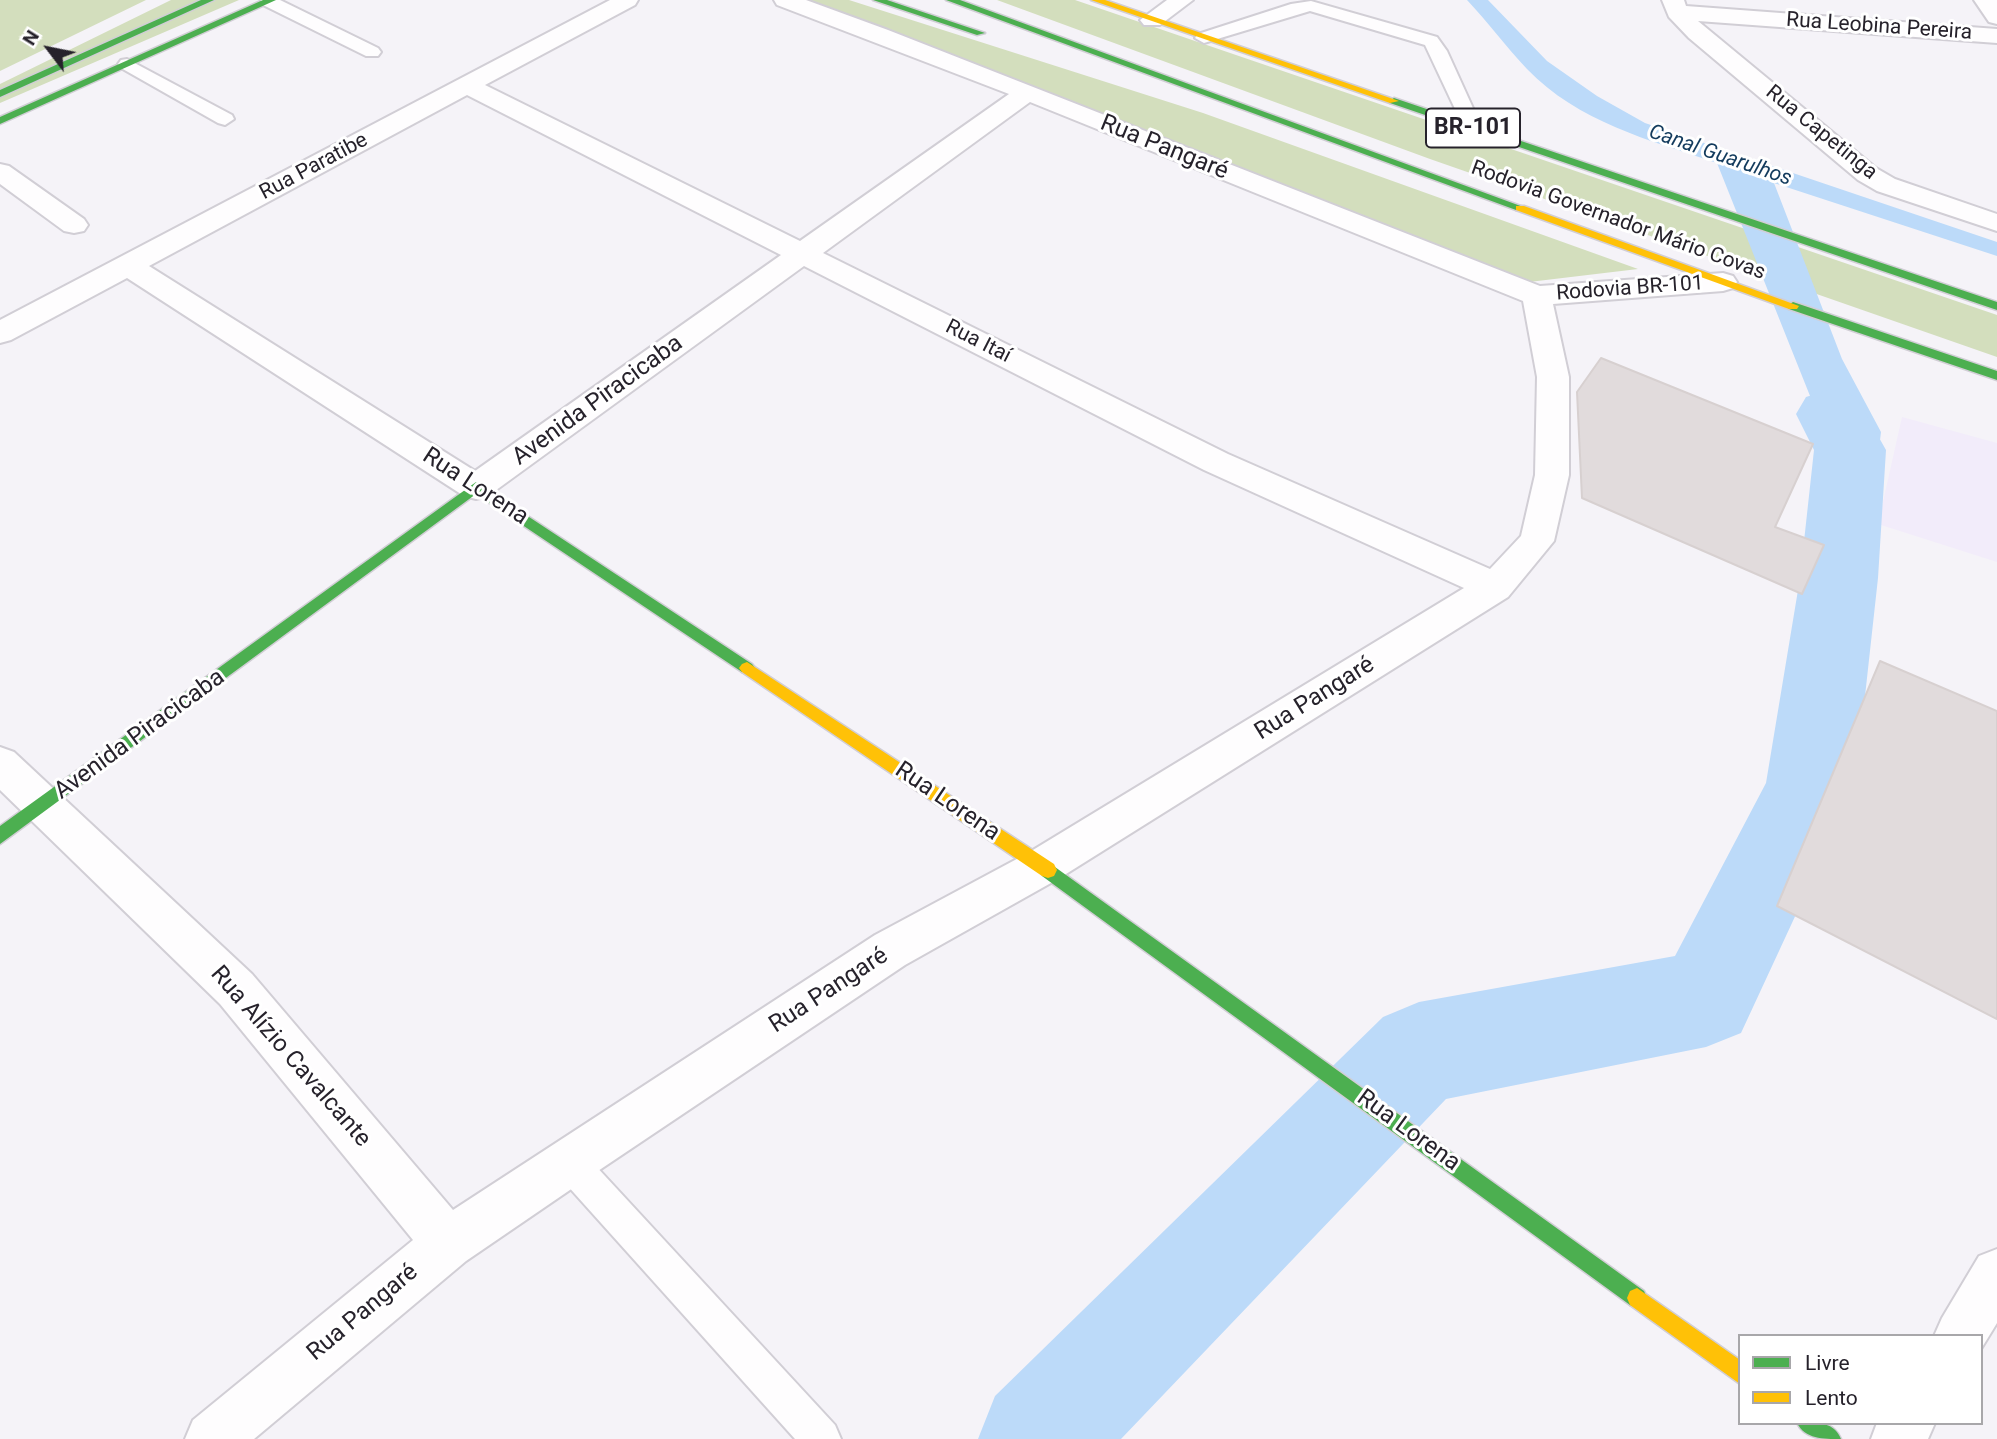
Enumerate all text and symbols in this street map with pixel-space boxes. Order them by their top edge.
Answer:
street label: Rua Leobina Pereira [1785,8,1973,46]
north arrow [14,14,84,84]
text: N [17,26,44,49]
street label: Rua Capetinga [1760,80,1882,186]
road number: BR-101 [1426,108,1520,148]
street label: Rua Pangaré [1096,109,1232,187]
water label: Canal Guarulhos [1645,120,1795,192]
street label: Rua Paratibe [256,128,372,206]
street label: Rodovia Governador Mário Covas [1468,156,1768,286]
street label: Rodovia BR-101 [1555,271,1705,307]
street label: Rua Itaí [941,315,1015,369]
street label: Avenida Piracicaba [507,330,689,472]
street label: Rua Lorena [417,442,533,532]
street label: Rua Pangaré [1250,651,1380,747]
street label: Avenida Piracicaba [49,664,231,806]
street label: Rua Lorena [889,756,1005,848]
street label: Rua Pangaré [764,942,894,1040]
street label: Rua Alízio Cavalcante [204,961,376,1153]
street label: Rua Lorena [1351,1084,1465,1178]
street label: Rua Pangaré [302,1258,424,1368]
legend [1738,1334,1983,1425]
text: Livre [1805,1351,1850,1375]
text: Lento [1805,1386,1858,1410]

